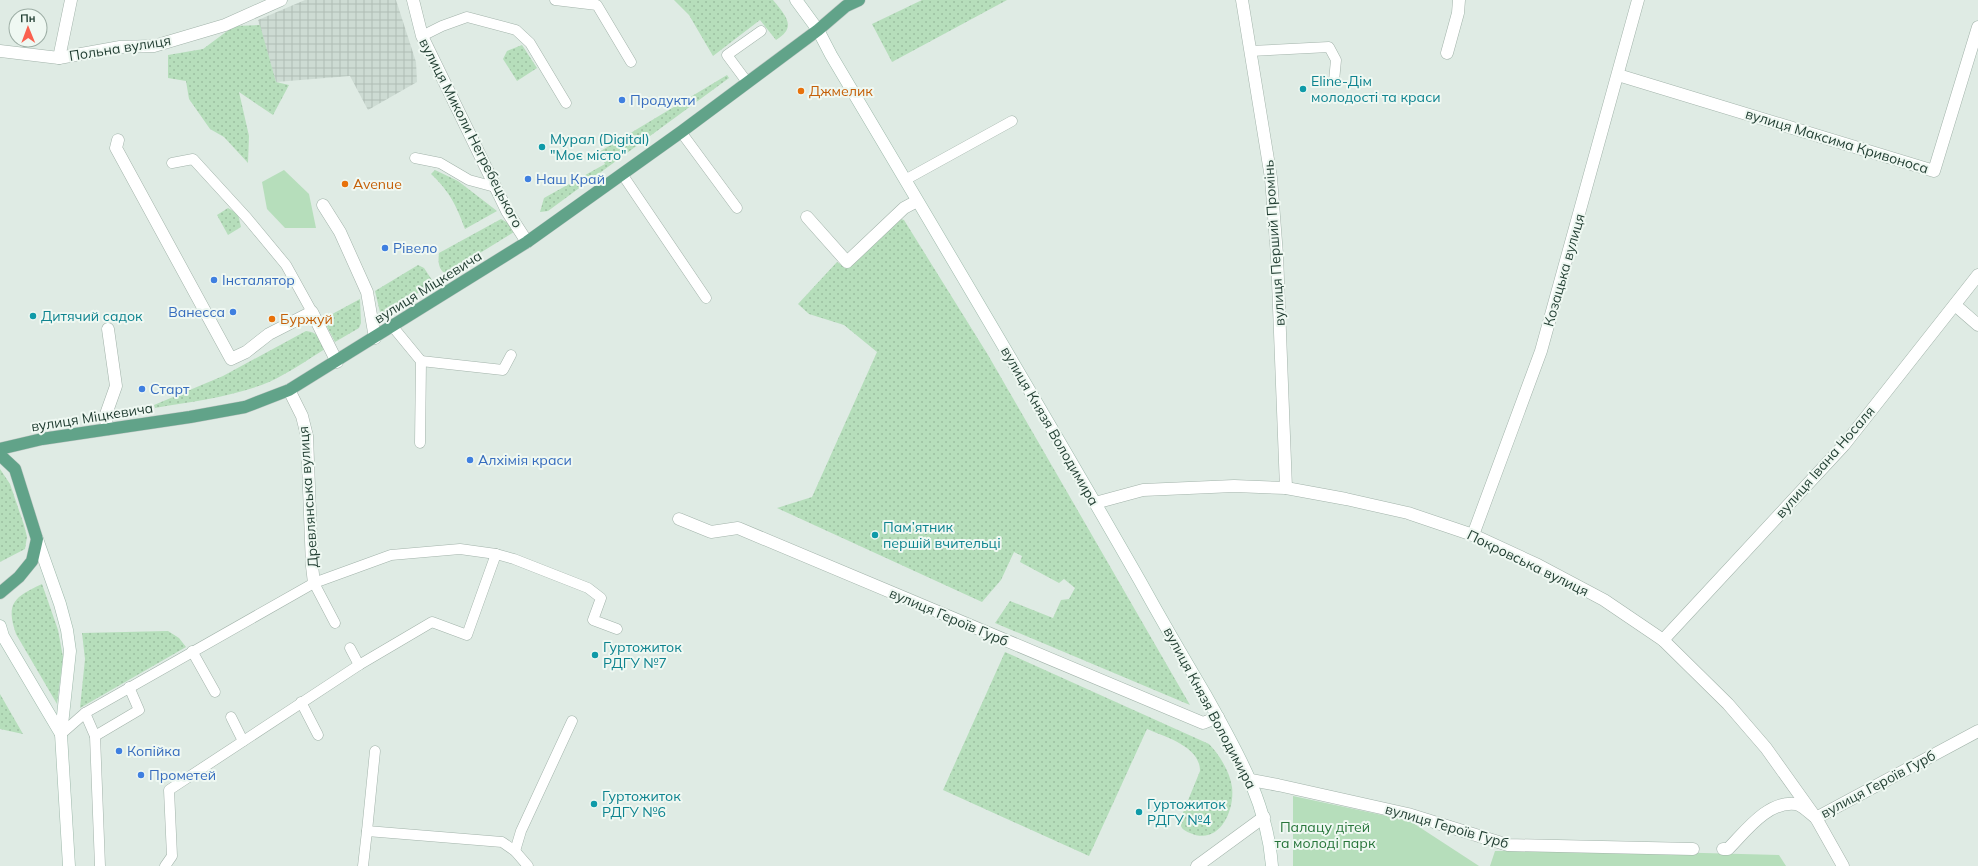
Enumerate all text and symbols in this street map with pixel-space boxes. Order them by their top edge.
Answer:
north arrow [8,8,48,48]
text: Пн [20,11,36,25]
street label: Польна вулиця [68,31,172,65]
street label: вулиця Миколи Негребецького [415,35,527,231]
place label: Eline-Дім молодості та краси [1311,72,1441,106]
place label: Джмелик [809,82,873,100]
marker: Eline-Дім молодості та краси [1298,84,1308,94]
marker: Джмелик [796,86,806,96]
place label: Продукти [630,91,696,109]
marker: Продукти [617,95,627,105]
street label: вулиця Максима Кривоноса [1743,105,1931,177]
place label: Мурал (Digital) "Моє місто" [550,130,650,164]
marker: Мурал (Digital) "Моє місто" [537,142,547,152]
street label: вулиця Перший Промінь [1259,159,1289,327]
place label: Наш Край [536,170,605,188]
marker: Наш Край [523,174,533,184]
place label: Avenue [353,175,402,193]
marker: Avenue [340,179,350,189]
street label: Козацька вулиця [1539,211,1589,329]
place label: Рівело [393,239,438,257]
marker: Рівело [380,243,390,253]
street label: вулиця Міцкевича [371,247,485,327]
place label: Інсталятор [222,271,295,289]
marker: Інсталятор [209,275,219,285]
place label: Ванесса [168,303,225,321]
place label: Дитячий садок [41,307,143,325]
marker: Ванесса [228,307,238,317]
place label: Буржуй [280,310,333,328]
marker: Дитячий садок [28,311,38,321]
marker: Буржуй [267,314,277,324]
street label: вулиця Князя Володимира [997,343,1103,509]
place label: Старт [150,380,190,398]
marker: Старт [137,384,147,394]
street label: вулиця Міцкевича [30,398,154,436]
street label: вулиця Івана Носаля [1772,402,1878,522]
street label: Древлянська вулиця [294,426,322,568]
place label: Алхімія краси [478,451,572,469]
marker: Алхімія краси [465,455,475,465]
place label: Пам’ятник першій вчительці [883,518,1001,552]
street label: Покровська вулиця [1464,526,1592,600]
marker: Пам’ятник першій вчительці [870,530,880,540]
street label: вулиця Героїв Гурб [887,584,1011,650]
street label: вулиця Князя Володимира [1160,624,1260,792]
place label: Гуртожиток РДГУ №7 [603,638,682,672]
marker: Гуртожиток РДГУ №7 [590,650,600,660]
place label: Копійка [127,742,180,760]
marker: Копійка [114,746,124,756]
street label: вулиця Героїв Гурб [1817,746,1939,822]
place label: Прометей [149,766,216,784]
marker: Прометей [136,770,146,780]
place label: Гуртожиток РДГУ №6 [602,787,681,821]
place label: Гуртожиток РДГУ №4 [1147,795,1226,829]
marker: Гуртожиток РДГУ №6 [589,799,599,809]
street label: вулиця Героїв Гурб [1383,800,1511,852]
marker: Гуртожиток РДГУ №4 [1134,807,1144,817]
park label: Палацу дітей та молоді парк [1275,818,1376,852]

